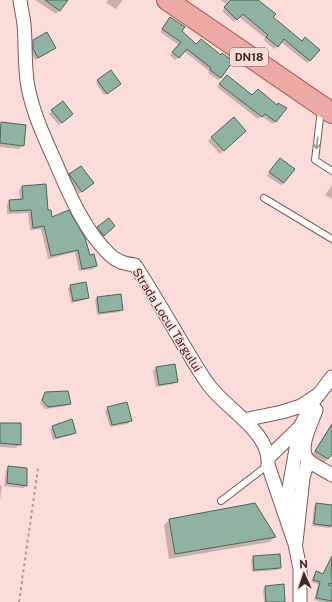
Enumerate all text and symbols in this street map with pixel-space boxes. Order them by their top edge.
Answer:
road number: DN18 [230,48,268,66]
one-way arrow [313,136,321,149]
street label: Strada Locul Târgului [129,266,205,374]
north arrow [284,554,324,594]
text: N [299,558,308,570]

